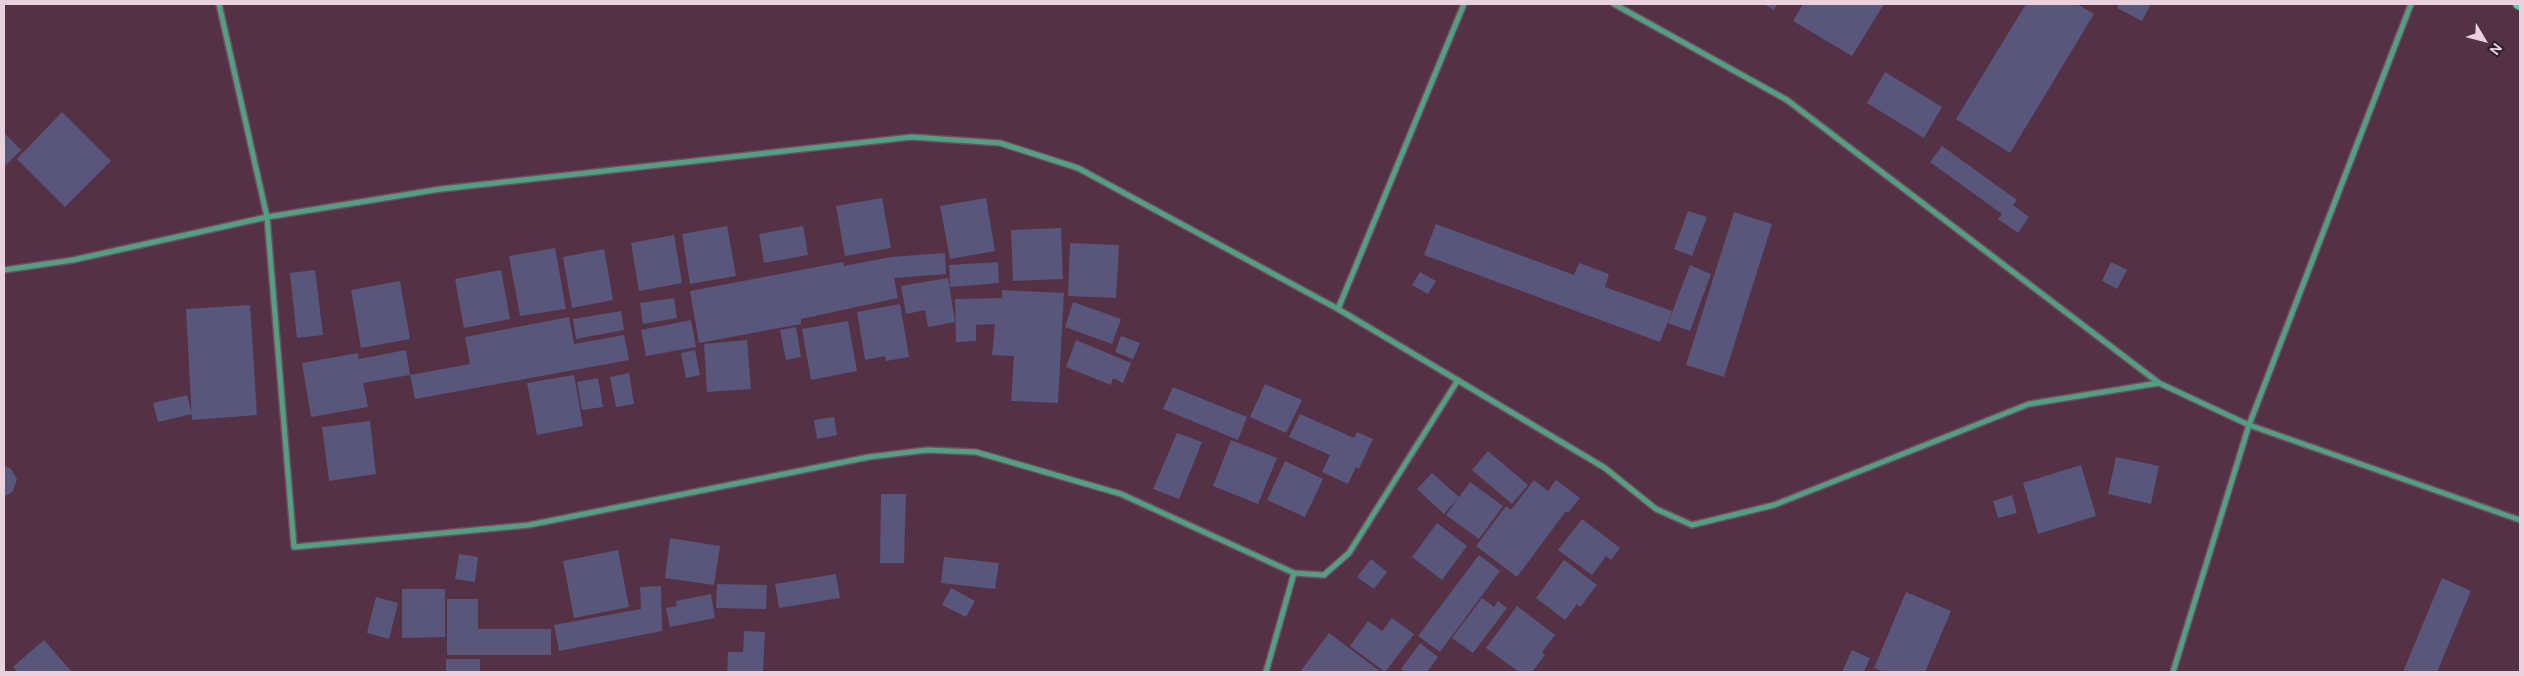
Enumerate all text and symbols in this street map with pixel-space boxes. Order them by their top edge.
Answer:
north arrow [2459,15,2509,65]
text: N [2486,40,2506,59]

